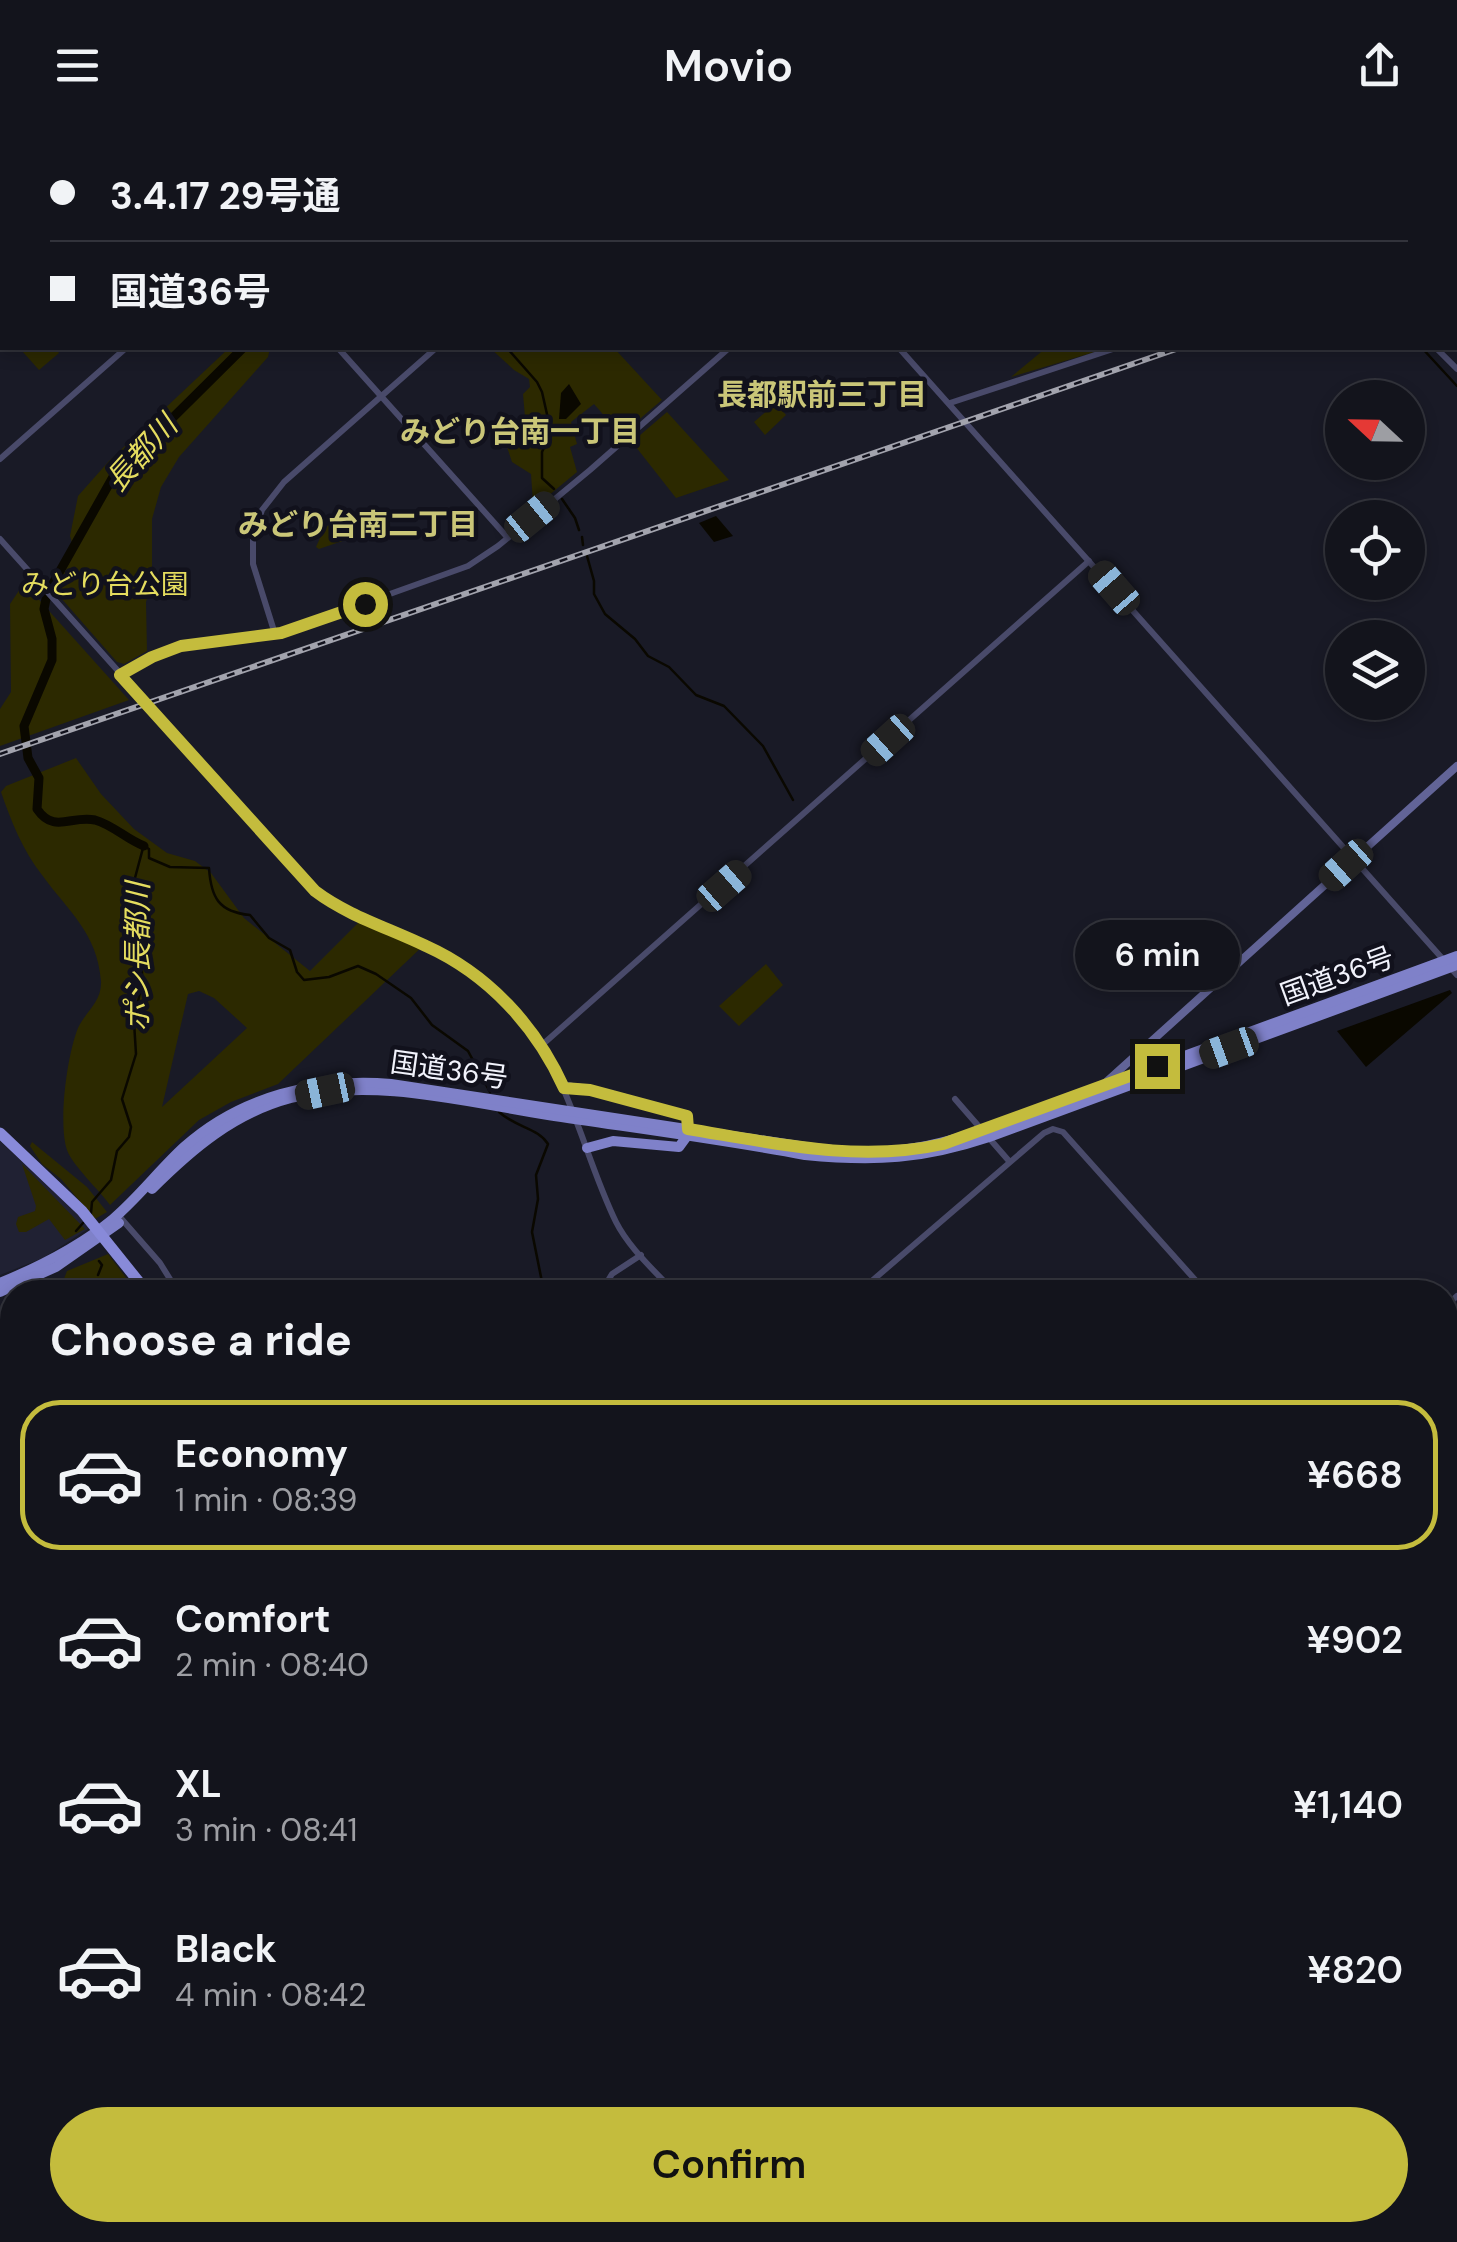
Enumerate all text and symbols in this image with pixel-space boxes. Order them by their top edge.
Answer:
text: Movio [664,36,793,95]
icon: menu [50,38,105,93]
icon: share [1352,38,1407,93]
text: 3.4.17 29号通 [110,171,341,221]
text: 国道36号 [110,267,271,317]
district label: 長都駅前三丁目 [717,375,927,414]
north arrow [1325,380,1425,480]
map controls [1325,380,1425,720]
water label: 長都川 [96,404,188,499]
district label: みどり台南一丁目 [400,412,640,451]
car [499,486,565,548]
button: locate [1325,500,1425,600]
district label: みどり台南二丁目 [238,505,478,544]
car [1083,556,1145,620]
park label: みどり台公園 [21,566,189,603]
route start [343,582,388,627]
button: layers [1325,620,1425,720]
car [856,709,920,771]
car [1314,834,1378,896]
car [692,855,756,917]
water label: ポシ長都川 [118,879,157,1032]
callout: 6 min [1074,921,1240,991]
text: 6 min [1115,934,1200,976]
street label: 国道36号 [1275,938,1399,1014]
car [1196,1024,1262,1072]
street label: 国道36号 [388,1043,510,1097]
route end [1135,1044,1180,1089]
car [293,1070,357,1112]
text: Choose a ride [50,1310,352,1369]
text: Economy [175,1429,348,1479]
icon: car [55,1430,145,1520]
text: ¥668 [1307,1450,1403,1500]
text: 1 min · 08:39 [175,1479,357,1521]
text: Comfort [175,1594,331,1644]
icon: car [55,1595,145,1685]
text: ¥902 [1307,1615,1403,1665]
text: 2 min · 08:40 [175,1644,369,1686]
text: XL [175,1759,222,1809]
icon: car [55,1760,145,1850]
text: ¥1,140 [1293,1780,1403,1830]
text: 3 min · 08:41 [175,1809,358,1851]
text: Black [175,1924,277,1974]
icon: car [55,1925,145,2015]
text: ¥820 [1307,1945,1403,1995]
text: 4 min · 08:42 [175,1974,367,2016]
button: Confirm [50,2107,1408,2222]

